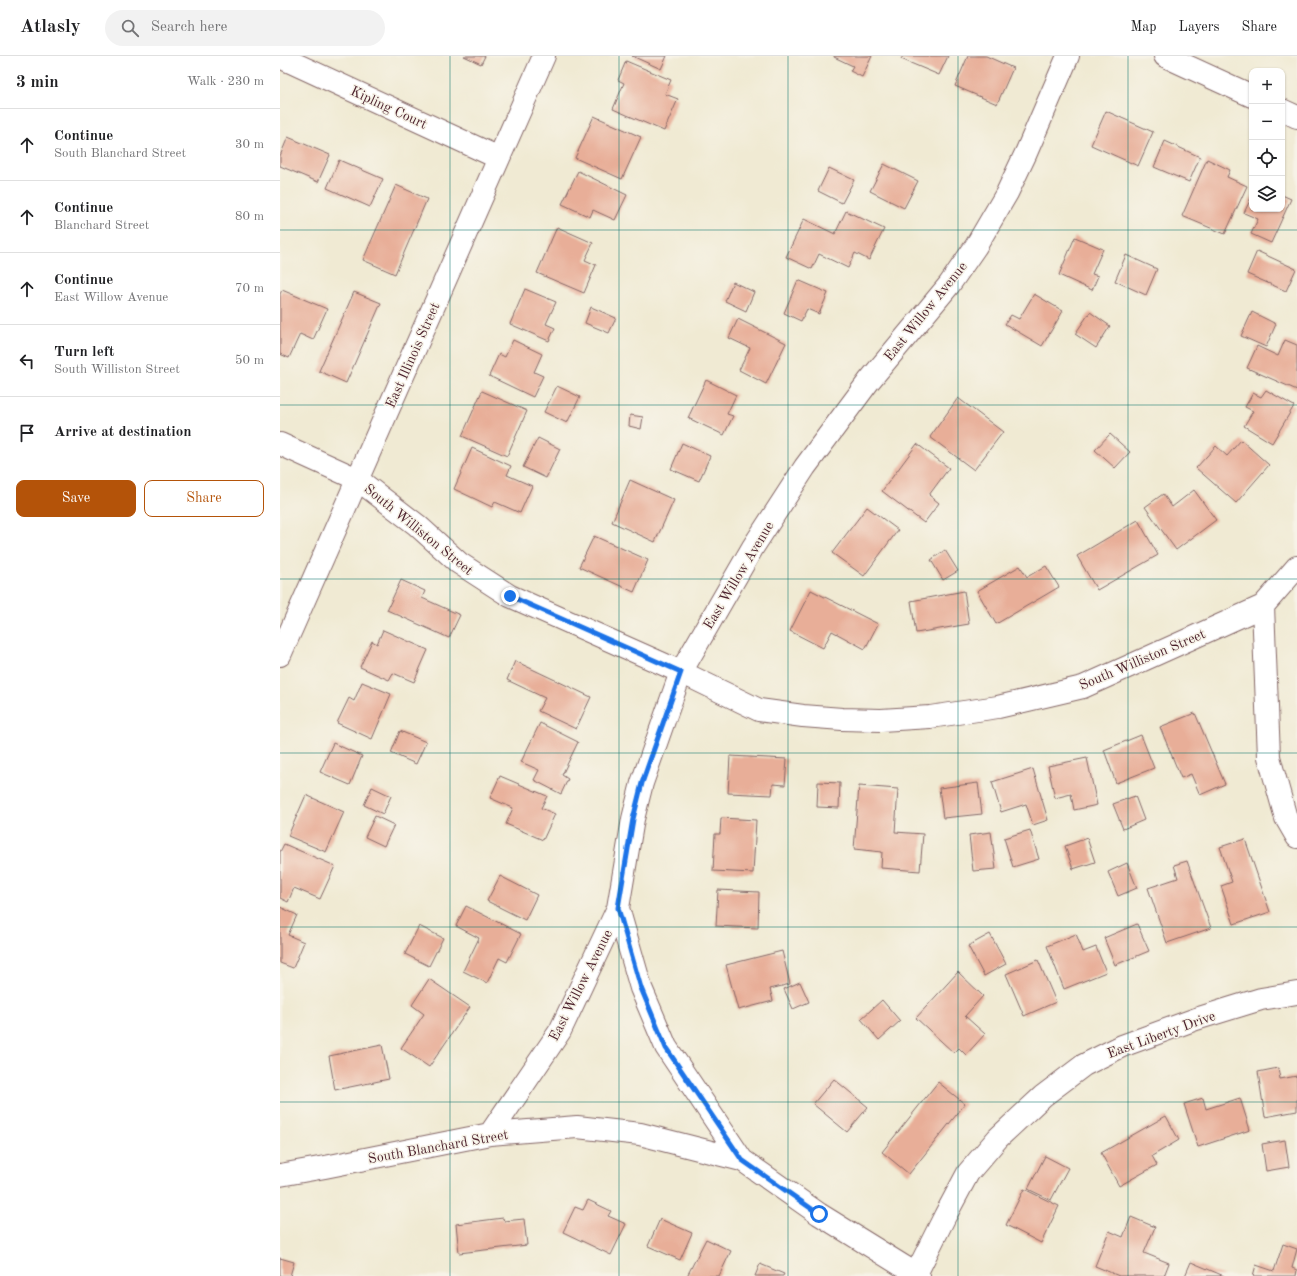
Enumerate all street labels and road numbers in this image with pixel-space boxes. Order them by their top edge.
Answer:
street label: Kipling Court [348,84,429,132]
street label: East Willow Avenue [882,259,970,364]
street label: East Illinois Street [383,301,442,410]
street label: South Williston Street [361,482,475,578]
street label: East Willow Avenue [701,519,777,632]
street label: South Williston Street [1077,627,1208,693]
street label: East Willow Avenue [547,927,615,1043]
street label: East Liberty Drive [1105,1009,1217,1061]
street label: South Blanchard Street [367,1128,509,1166]

